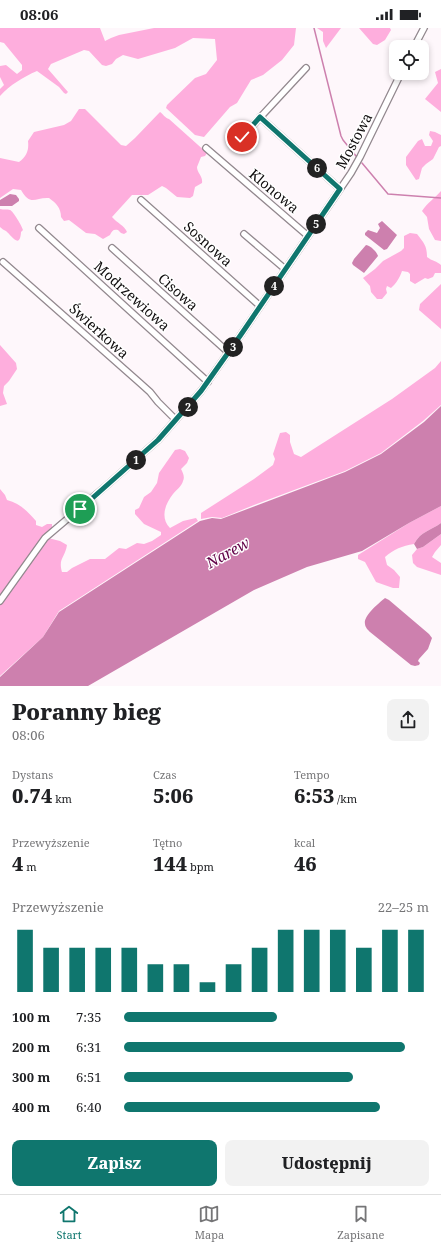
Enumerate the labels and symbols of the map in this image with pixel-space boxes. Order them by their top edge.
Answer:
street label: Mostowa [331,110,376,172]
pin [225,120,259,154]
pin: 6 [307,158,327,178]
street label: Klonowa [246,164,303,217]
pin: 5 [306,214,326,234]
street label: Sosnowa [180,217,237,271]
street label: Modrzewiowa [90,257,174,335]
street label: Cisowa [154,269,202,315]
pin: 4 [264,276,284,296]
street label: Świerkowa [65,299,133,363]
pin: 3 [223,337,243,357]
pin: 2 [178,397,198,417]
pin: 1 [126,450,146,470]
pin [63,492,97,526]
water label: Narew [201,532,253,573]

